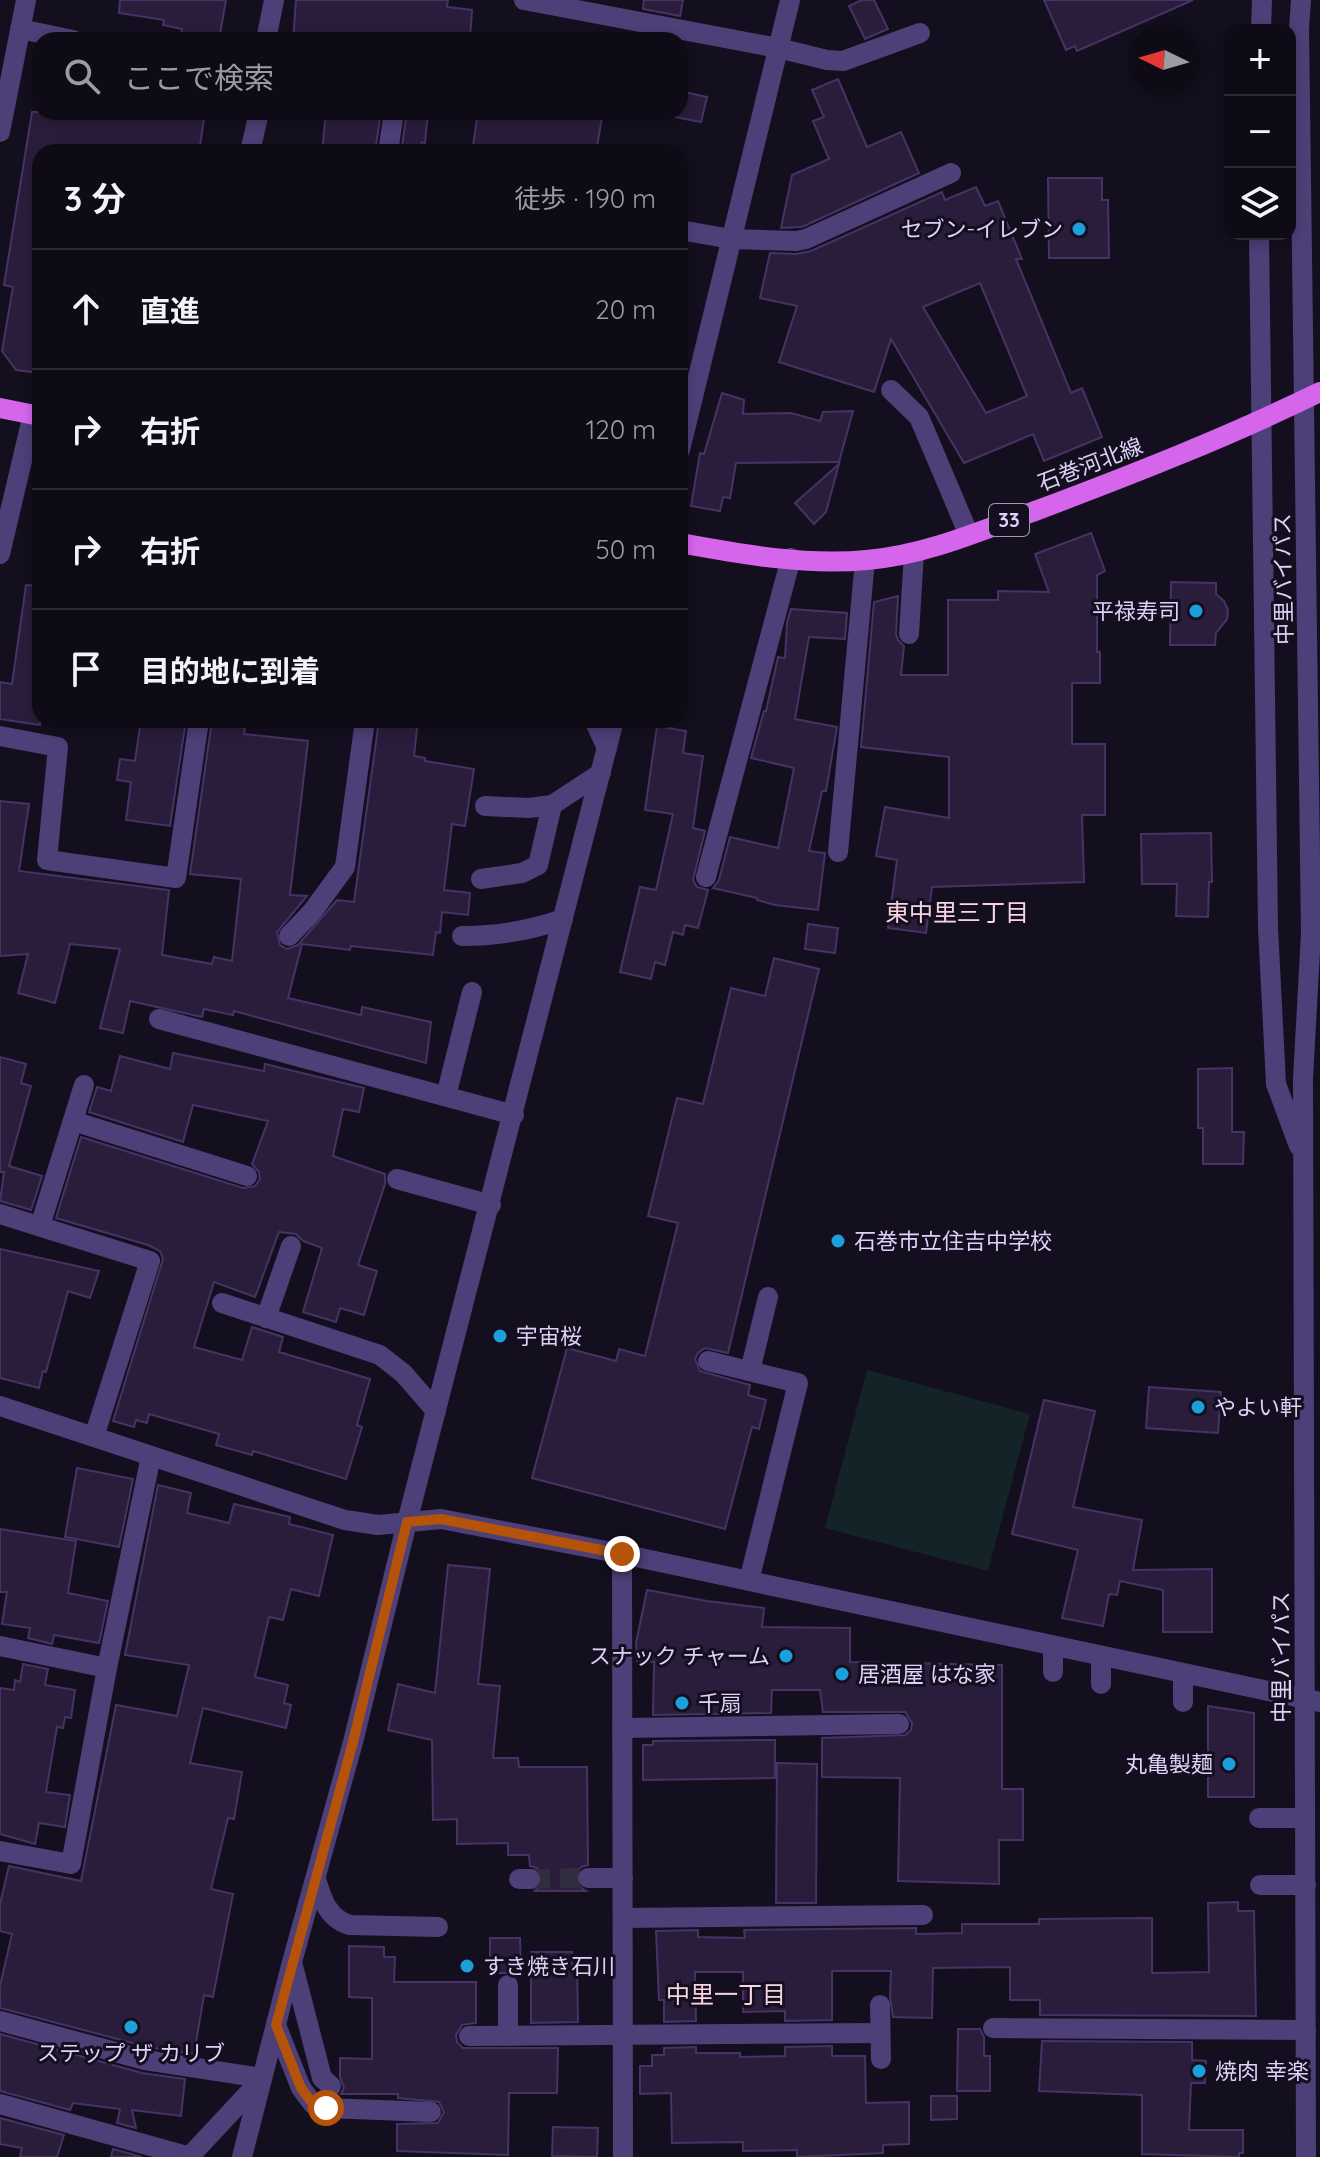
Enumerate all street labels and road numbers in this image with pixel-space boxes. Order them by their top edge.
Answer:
street label: 石巻河北線 [1034,431,1146,497]
road number: 33 [989,504,1029,536]
street label: 中里バイパス [1268,513,1298,645]
street label: 中里バイパス [1267,1591,1295,1723]

